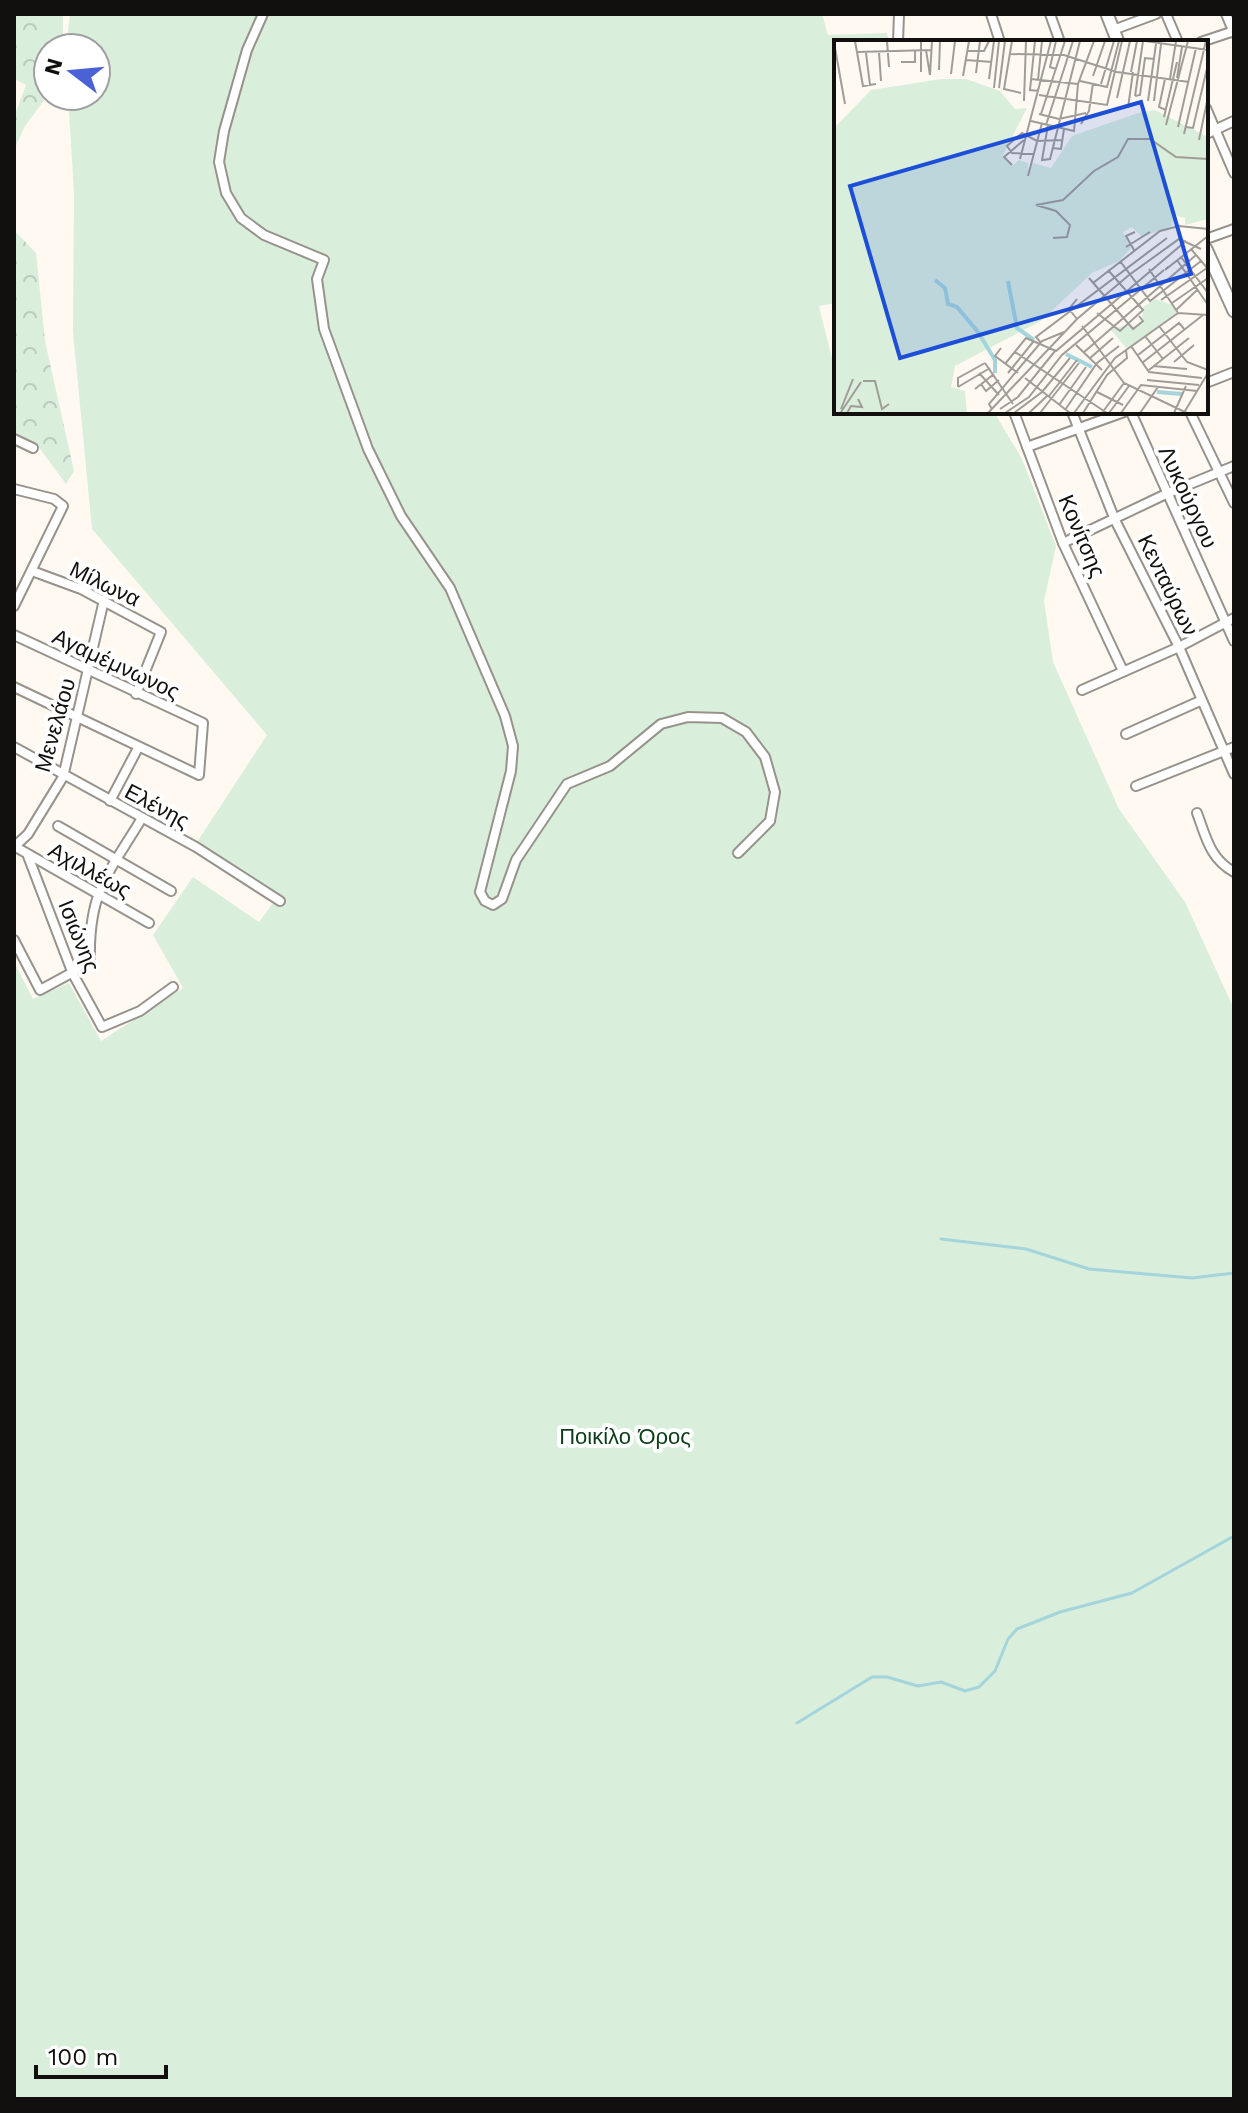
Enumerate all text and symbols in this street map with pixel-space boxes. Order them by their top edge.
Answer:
north arrow [32,32,112,112]
inset map [834,40,1208,414]
text: N [39,55,68,78]
street label: Λυκούργου [1154,442,1222,552]
street label: Κονίτσης [1053,491,1111,581]
street label: Κενταύρων [1133,530,1203,640]
street label: Μίλωνα [66,556,144,612]
street label: Αγαμέμνωνος [49,624,183,704]
street label: Μενελάου [30,675,80,775]
street label: Ελένης [121,779,193,833]
street label: Αχιλλέως [44,837,136,903]
street label: Ισιώνης [53,896,105,976]
park label: Ποικίλο Όρος [559,1424,691,1449]
scale bar [36,2029,166,2079]
text: 100 m [48,2043,118,2071]

